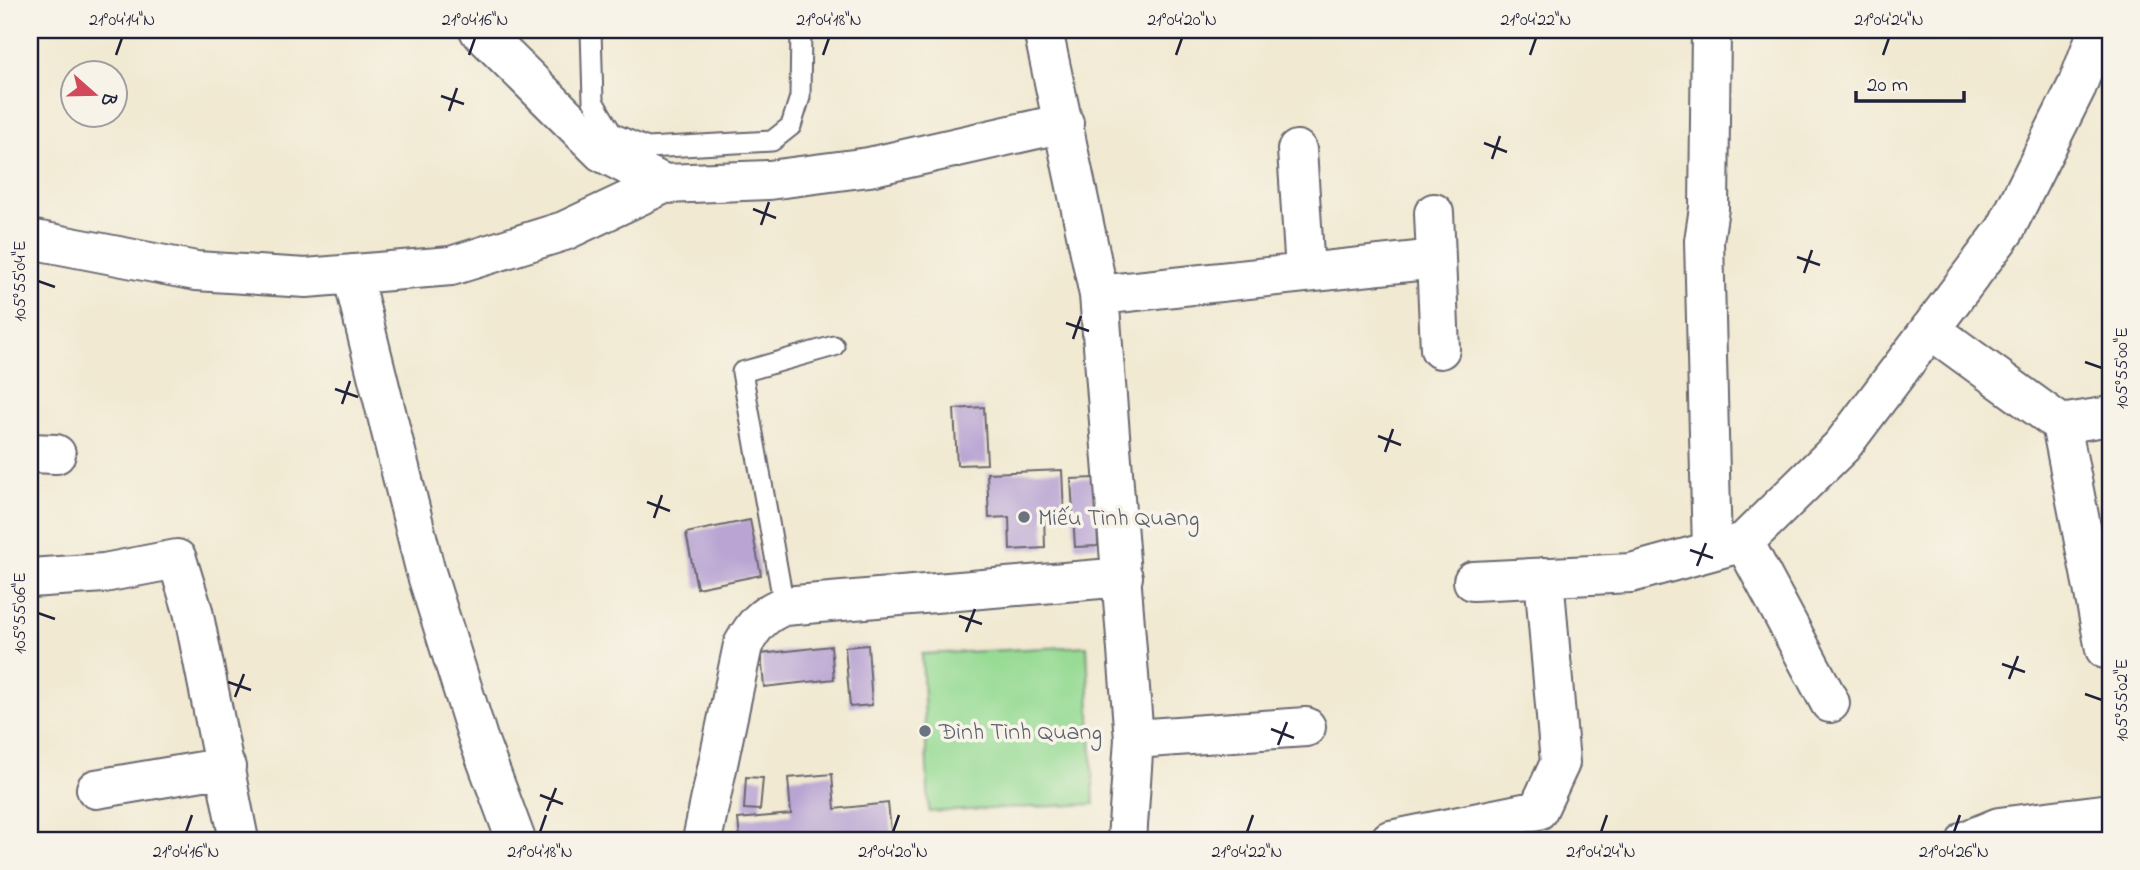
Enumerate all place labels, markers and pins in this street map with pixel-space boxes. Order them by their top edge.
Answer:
place label: Miếu Tình Quang [1038,502,1199,537]
marker: Miếu Tình Quang [1016,509,1032,525]
place label: Đình Tình Quang [938,716,1102,751]
marker: Đình Tình Quang [917,723,933,739]

